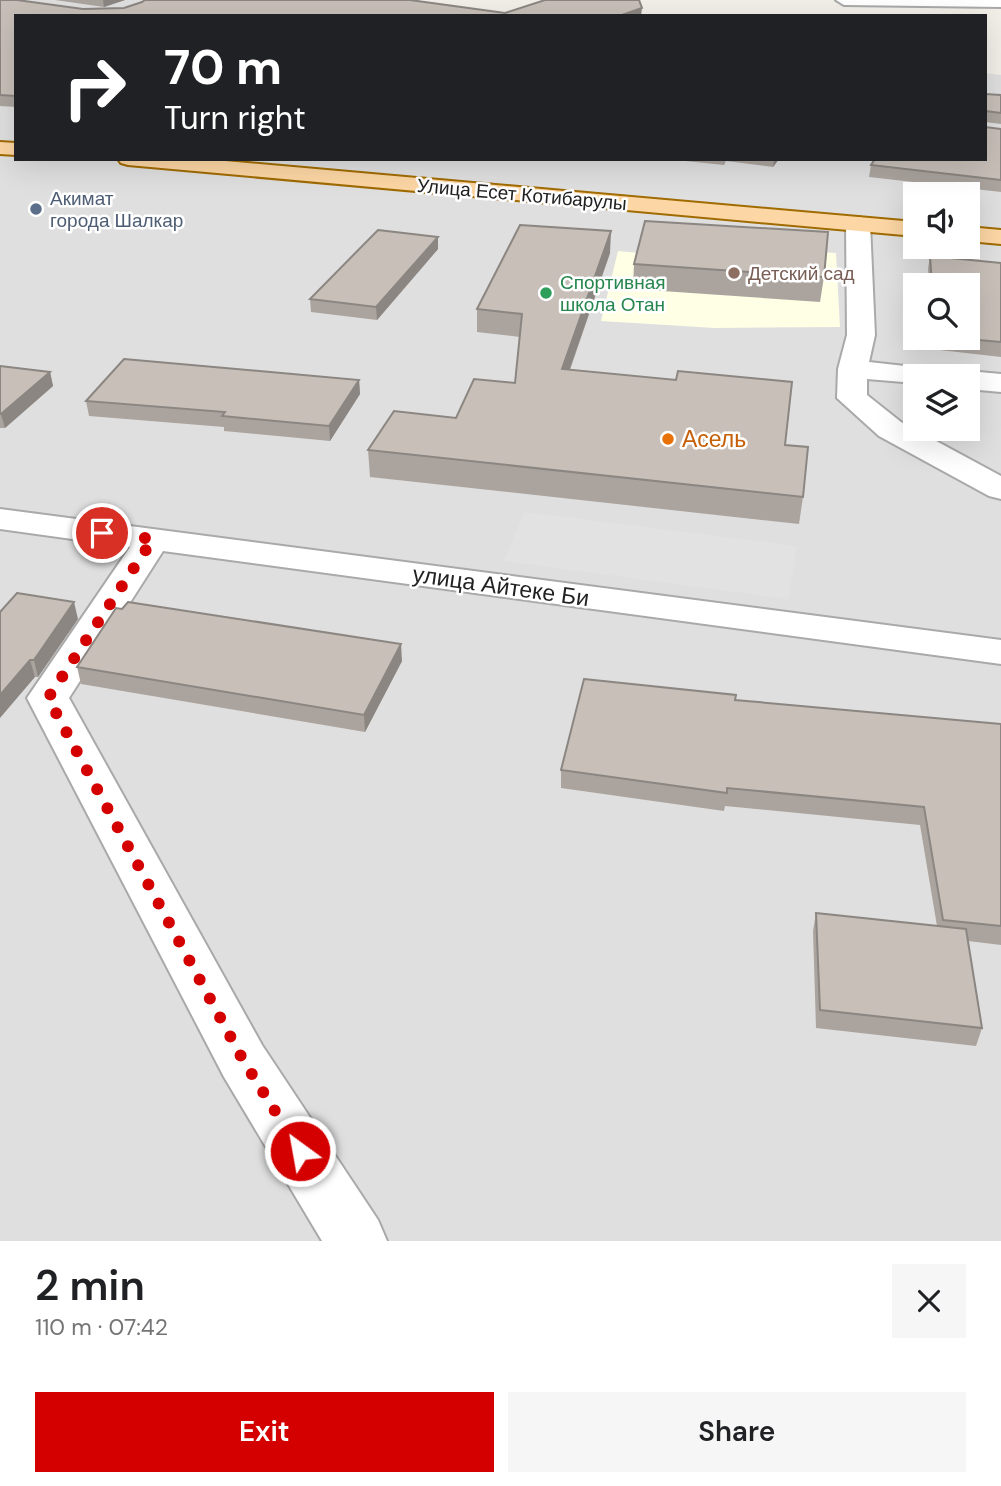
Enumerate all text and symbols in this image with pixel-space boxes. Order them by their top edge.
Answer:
text: 70 m [164,35,282,99]
icon: right [49,42,140,133]
text: Turn right [164,97,306,139]
street label: Улица Есет Котибарулы [416,173,628,216]
map controls [903,182,980,441]
button: sound [903,182,980,259]
place label: Акимат города Шалкар [50,186,183,233]
marker: Акимат города Шалкар [28,201,44,217]
place label: Детский сад [748,261,855,286]
marker: Детский сад [726,265,742,281]
place label: Спортивная школа Отан [560,270,665,317]
button: search [903,273,980,350]
marker: Спортивная школа Отан [538,285,554,301]
button: layers [903,364,980,441]
place label: Асель [682,424,746,454]
marker: Асель [660,431,676,447]
pin [72,503,132,563]
icon: arrive [83,514,121,552]
street label: улица Айтеке Би [411,559,591,613]
position arrow [263,1114,337,1188]
text: 2 min [35,1258,145,1313]
button: close [892,1264,966,1338]
text: 110 m · 07:42 [35,1312,168,1342]
button: Exit [35,1392,494,1472]
button: Share [508,1392,966,1472]

